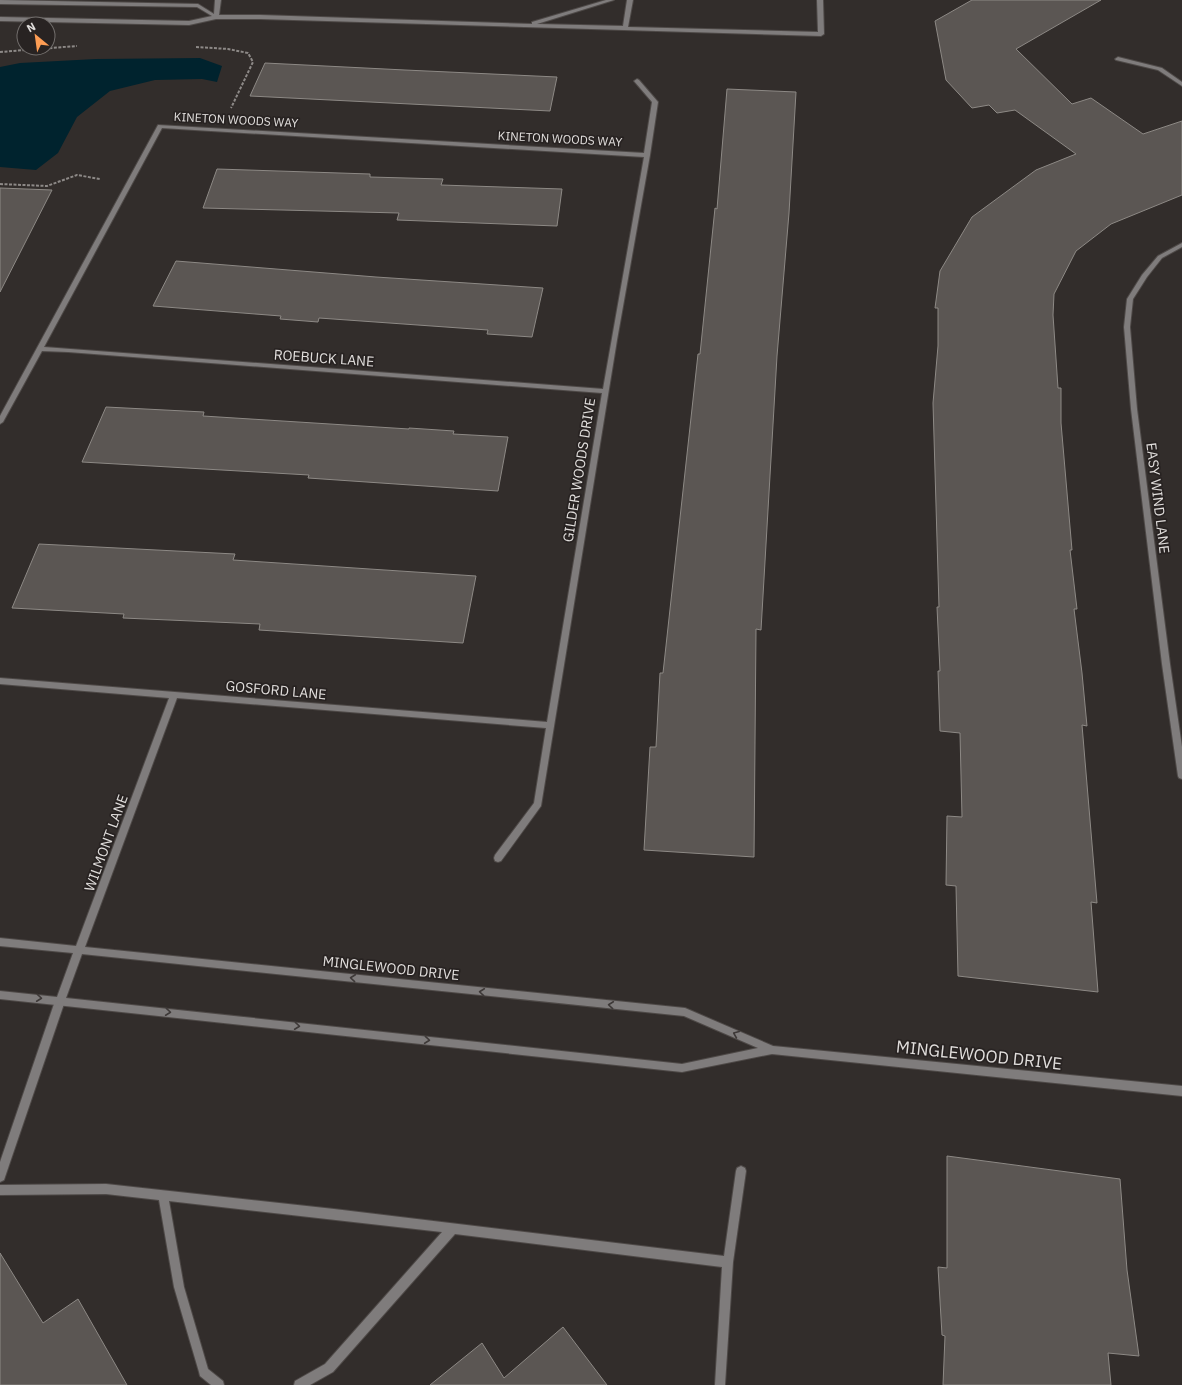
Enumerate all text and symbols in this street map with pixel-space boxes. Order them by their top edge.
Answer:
north arrow [16,16,56,56]
text: N [24,19,38,35]
street label: KINETON WOODS WAY [173,109,299,130]
street label: KINETON WOODS WAY [497,128,623,149]
street label: ROEBUCK LANE [273,346,375,370]
street label: GILDER WOODS DRIVE [559,397,599,543]
street label: EASY WIND LANE [1142,441,1174,555]
street label: GOSFORD LANE [225,677,327,703]
street label: WILMONT LANE [80,792,132,894]
street label: MINGLEWOOD DRIVE [322,952,460,984]
one-way arrow [350,974,356,983]
one-way arrow [479,987,485,996]
one-way arrow [36,994,42,1003]
one-way arrow [608,1000,614,1009]
one-way arrow [165,1007,171,1016]
one-way arrow [294,1021,300,1030]
one-way arrow [733,1031,740,1039]
one-way arrow [424,1035,430,1044]
street label: MINGLEWOOD DRIVE [895,1035,1063,1075]

